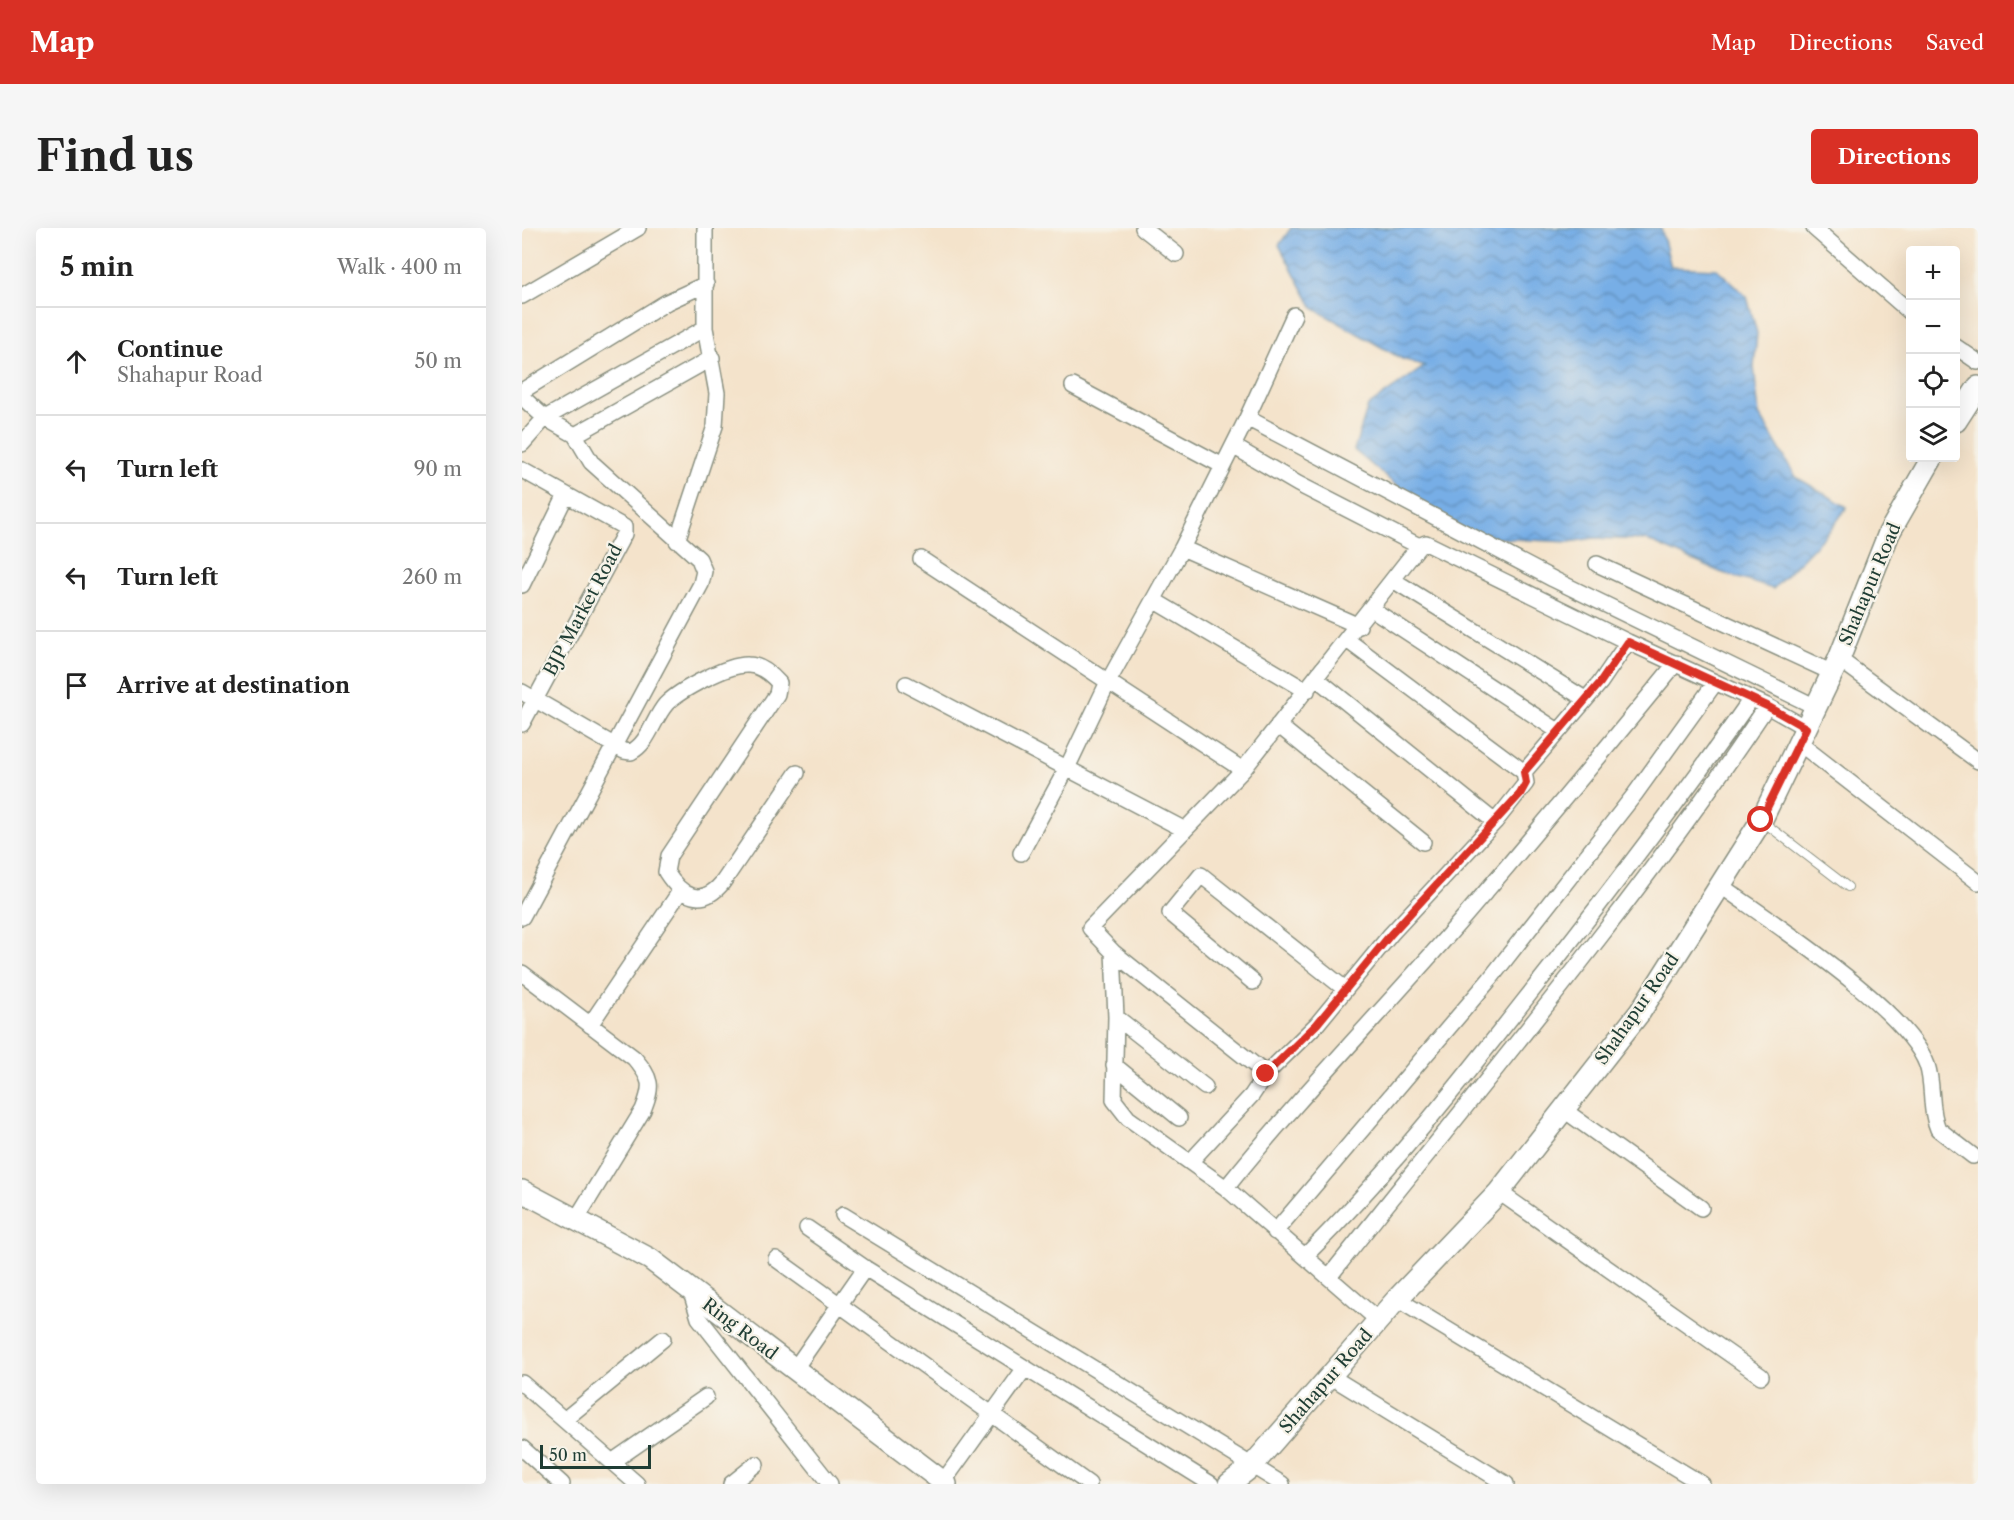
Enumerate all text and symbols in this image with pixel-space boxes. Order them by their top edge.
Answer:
text: Map [30,25,94,59]
text: Map [1711,30,1756,55]
text: Directions [1789,30,1893,55]
text: Saved [1926,30,1984,55]
button: Directions [1811,129,1978,184]
text: Find us [36,130,194,182]
map controls [1906,246,1960,462]
button: + [1906,246,1960,300]
text: 5 min [60,251,134,283]
text: Walk · 400 m [337,255,462,279]
button: − [1906,300,1960,354]
text: Continue [117,336,223,363]
icon: ahead [60,345,93,378]
text: 50 m [415,349,462,373]
button: locate [1906,354,1960,408]
text: Shahapur Road [117,363,263,387]
button: layers [1906,408,1960,462]
icon: left [60,453,93,486]
text: Turn left [117,456,218,483]
text: 90 m [414,457,462,481]
street label: Shahapur Road [1834,519,1906,649]
street label: BJP Market Road [539,540,627,680]
icon: left [60,561,93,594]
text: Turn left [117,564,218,591]
text: 260 m [402,565,462,589]
icon: arrive [60,669,93,702]
text: Arrive at destination [117,672,350,699]
route start [1747,806,1773,832]
street label: Shahapur Road [1590,949,1684,1069]
route end [1252,1060,1278,1086]
street label: Ring Road [698,1294,782,1365]
street label: Shahapur Road [1275,1324,1377,1438]
scale bar [540,1442,651,1470]
text: 50 m [549,1445,587,1465]

